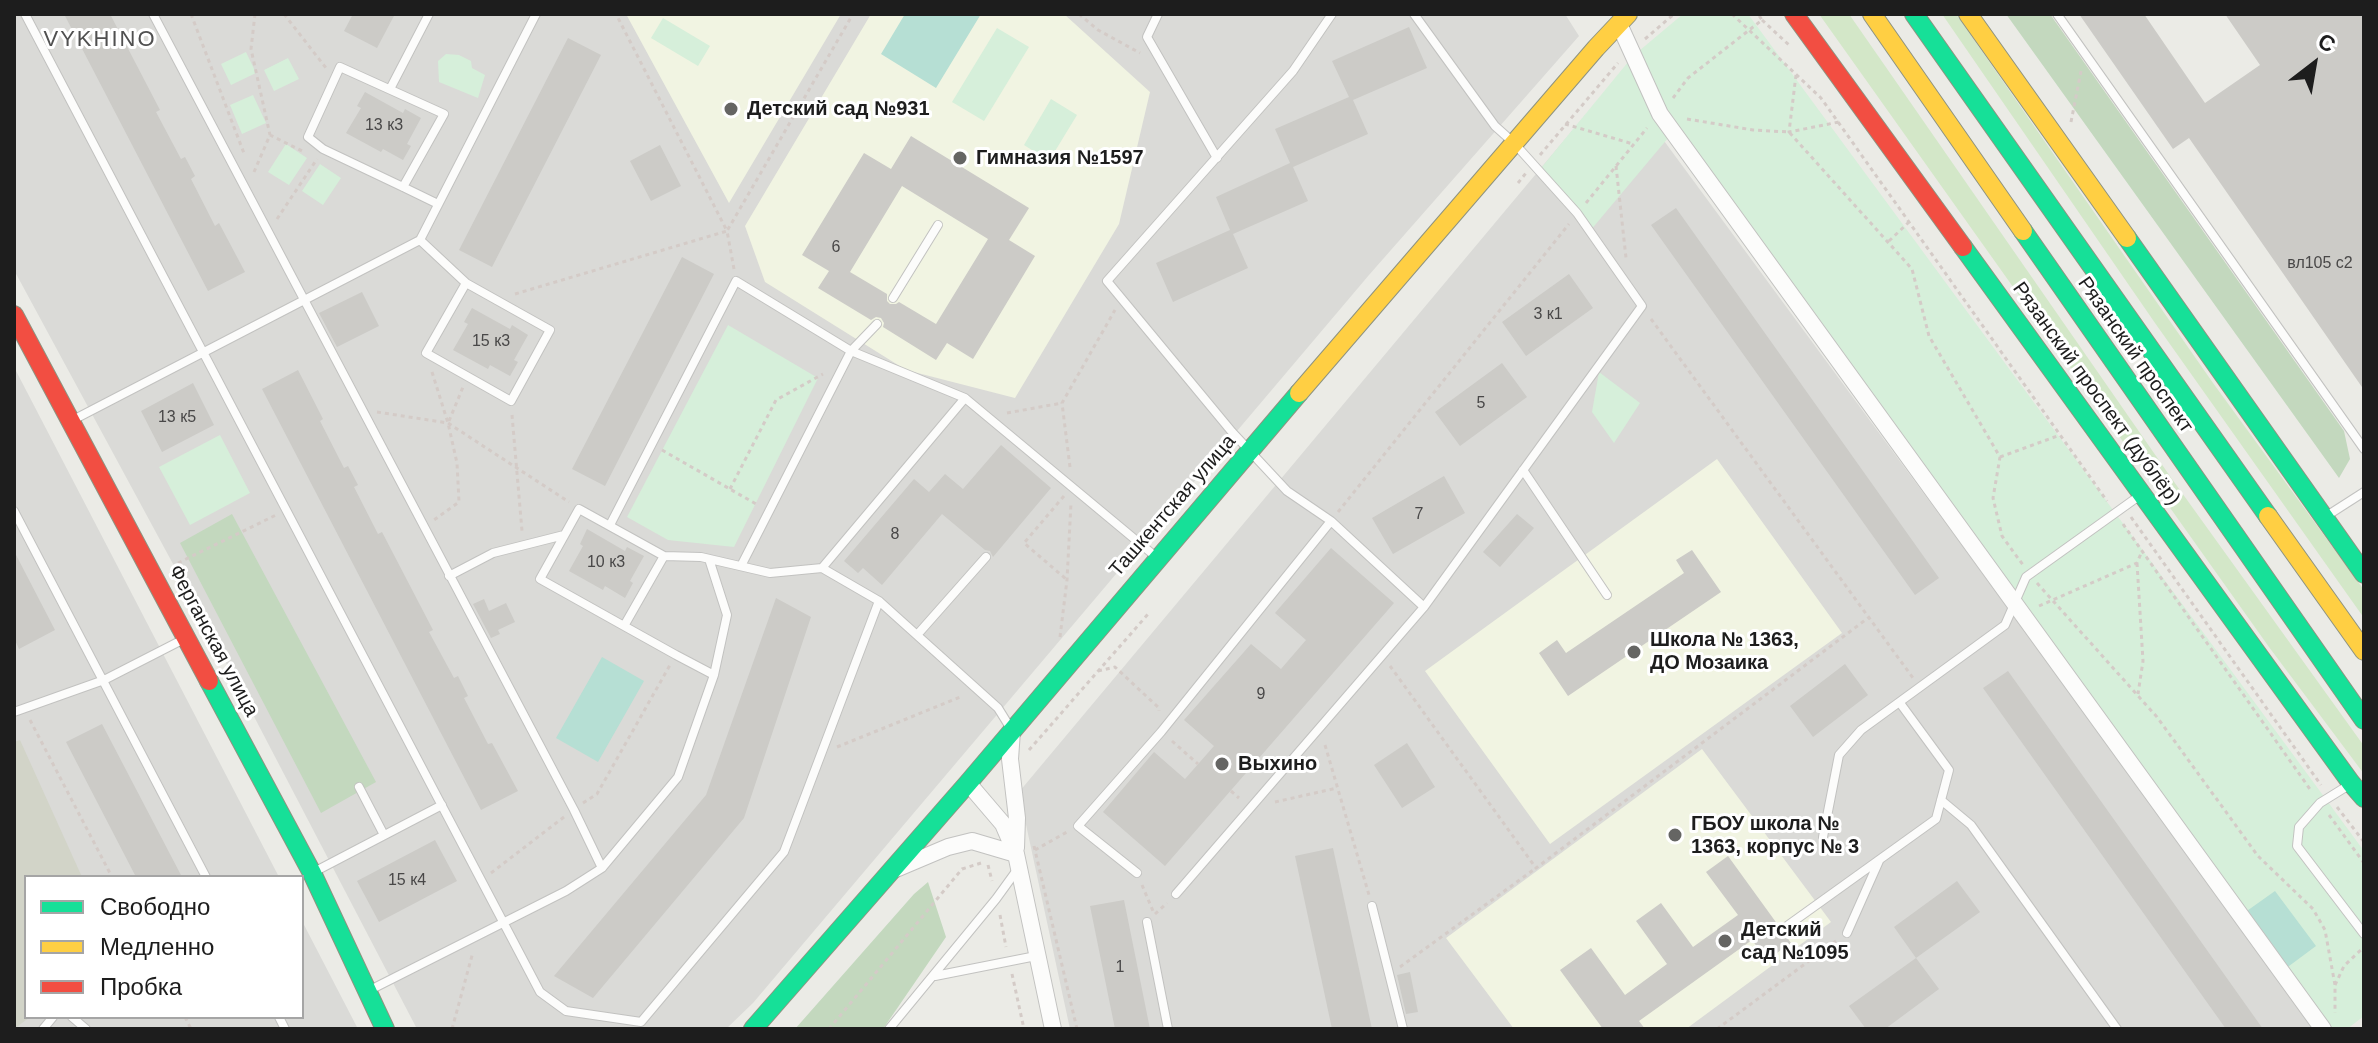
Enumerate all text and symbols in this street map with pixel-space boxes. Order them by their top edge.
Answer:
north arrow [2274,24,2354,104]
district label: VYKHINO [43,27,157,53]
text: С [2313,28,2340,58]
place label: Детский сад №931 [747,97,930,121]
marker: Детский сад №931 [722,100,740,118]
house number: 13 к3 [365,116,403,136]
place label: Гимназия №1597 [976,146,1144,170]
marker: Гимназия №1597 [951,149,969,167]
house number: 6 [832,238,840,258]
house number: вл105 с2 [2287,254,2353,274]
street label: Рязанский проспект [2072,272,2198,438]
street label: Рязанский проспект (дублёр) [2007,278,2185,510]
house number: 3 к1 [1533,305,1563,325]
house number: 15 к3 [472,332,510,352]
house number: 5 [1477,394,1485,414]
house number: 13 к5 [158,408,196,428]
street label: Ташкентская улица [1105,430,1241,582]
house number: 7 [1415,505,1423,525]
house number: 8 [891,525,899,545]
house number: 10 к3 [587,553,625,573]
street label: Ферганская улица [163,561,263,721]
place label: Школа № 1363, ДО Мозаика [1650,628,1799,675]
marker: Школа № 1363, ДО Мозаика [1625,643,1643,661]
house number: 9 [1257,685,1265,705]
place label: Выхино [1238,752,1317,776]
marker: Выхино [1213,755,1231,773]
place label: ГБОУ школа № 1363, корпус № 3 [1691,812,1859,859]
marker: ГБОУ школа № 1363, корпус № 3 [1666,826,1684,844]
house number: 15 к4 [388,871,426,891]
legend [24,875,304,1019]
text: Свободно [100,893,210,920]
place label: Детский сад №1095 [1741,918,1849,965]
marker: Детский сад №1095 [1716,932,1734,950]
text: Медленно [100,933,214,960]
house number: 1 [1116,958,1124,978]
text: Пробка [100,973,182,1000]

